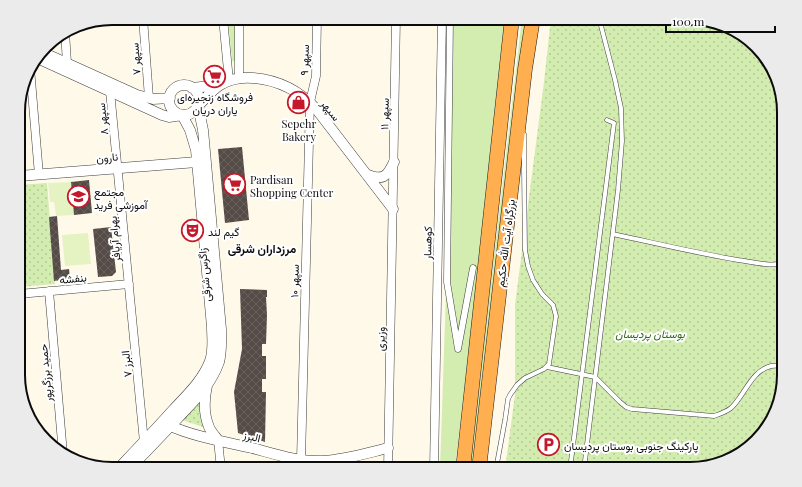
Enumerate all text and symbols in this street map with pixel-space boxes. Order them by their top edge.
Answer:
scale bar [666,8,775,34]
text: 100 m [672,13,705,29]
street label: سپهر ۷ [126,42,145,76]
street label: سپهر ۹ [296,44,313,76]
supermarket icon: فروشگاه زنجیره‌ای یاران دریان [202,63,228,89]
place label: فروشگاه زنجیره‌ای یاران دریان [177,89,253,117]
shop icon: Sepehr Bakery [286,90,312,116]
street label: سپهر [317,96,344,125]
street label: سپهر ۱۱ [376,98,393,130]
street label: سپهر ۸ [93,102,112,136]
place label: Sepehr Bakery [282,116,317,144]
street label: نارون [95,149,119,165]
supermarket icon: Pardisan Shopping Center [221,172,247,198]
place label: Pardisan Shopping Center [250,172,334,200]
school or university icon: مجتمع آموزشی فرید [65,184,91,210]
place label: مجتمع آموزشی فرید [94,184,149,212]
street label: بزرگراه آیت الله حکیم [492,198,519,288]
street label: بهرام آریافر [105,215,125,264]
theatre icon: گیم لند [180,218,206,244]
place label: گیم لند [208,224,239,240]
street label: کوهسار [419,226,435,261]
district label: مرزداران شرقی [228,240,297,257]
street label: زاگرس شرقی [194,247,214,303]
street label: سپهر ۱۰ [286,264,303,298]
street label: بنفشه [59,269,87,287]
park label: بوستان پردیسان [615,326,686,342]
street label: وزیری [372,327,388,351]
street label: حمید برزگرپور [35,343,56,404]
street label: البرز ۷ [117,350,135,378]
street label: البرز [241,427,262,445]
parking icon: پارکینگ جنوبی بوستان پردیسان [536,432,562,458]
place label: پارکینگ جنوبی بوستان پردیسان [564,438,698,454]

